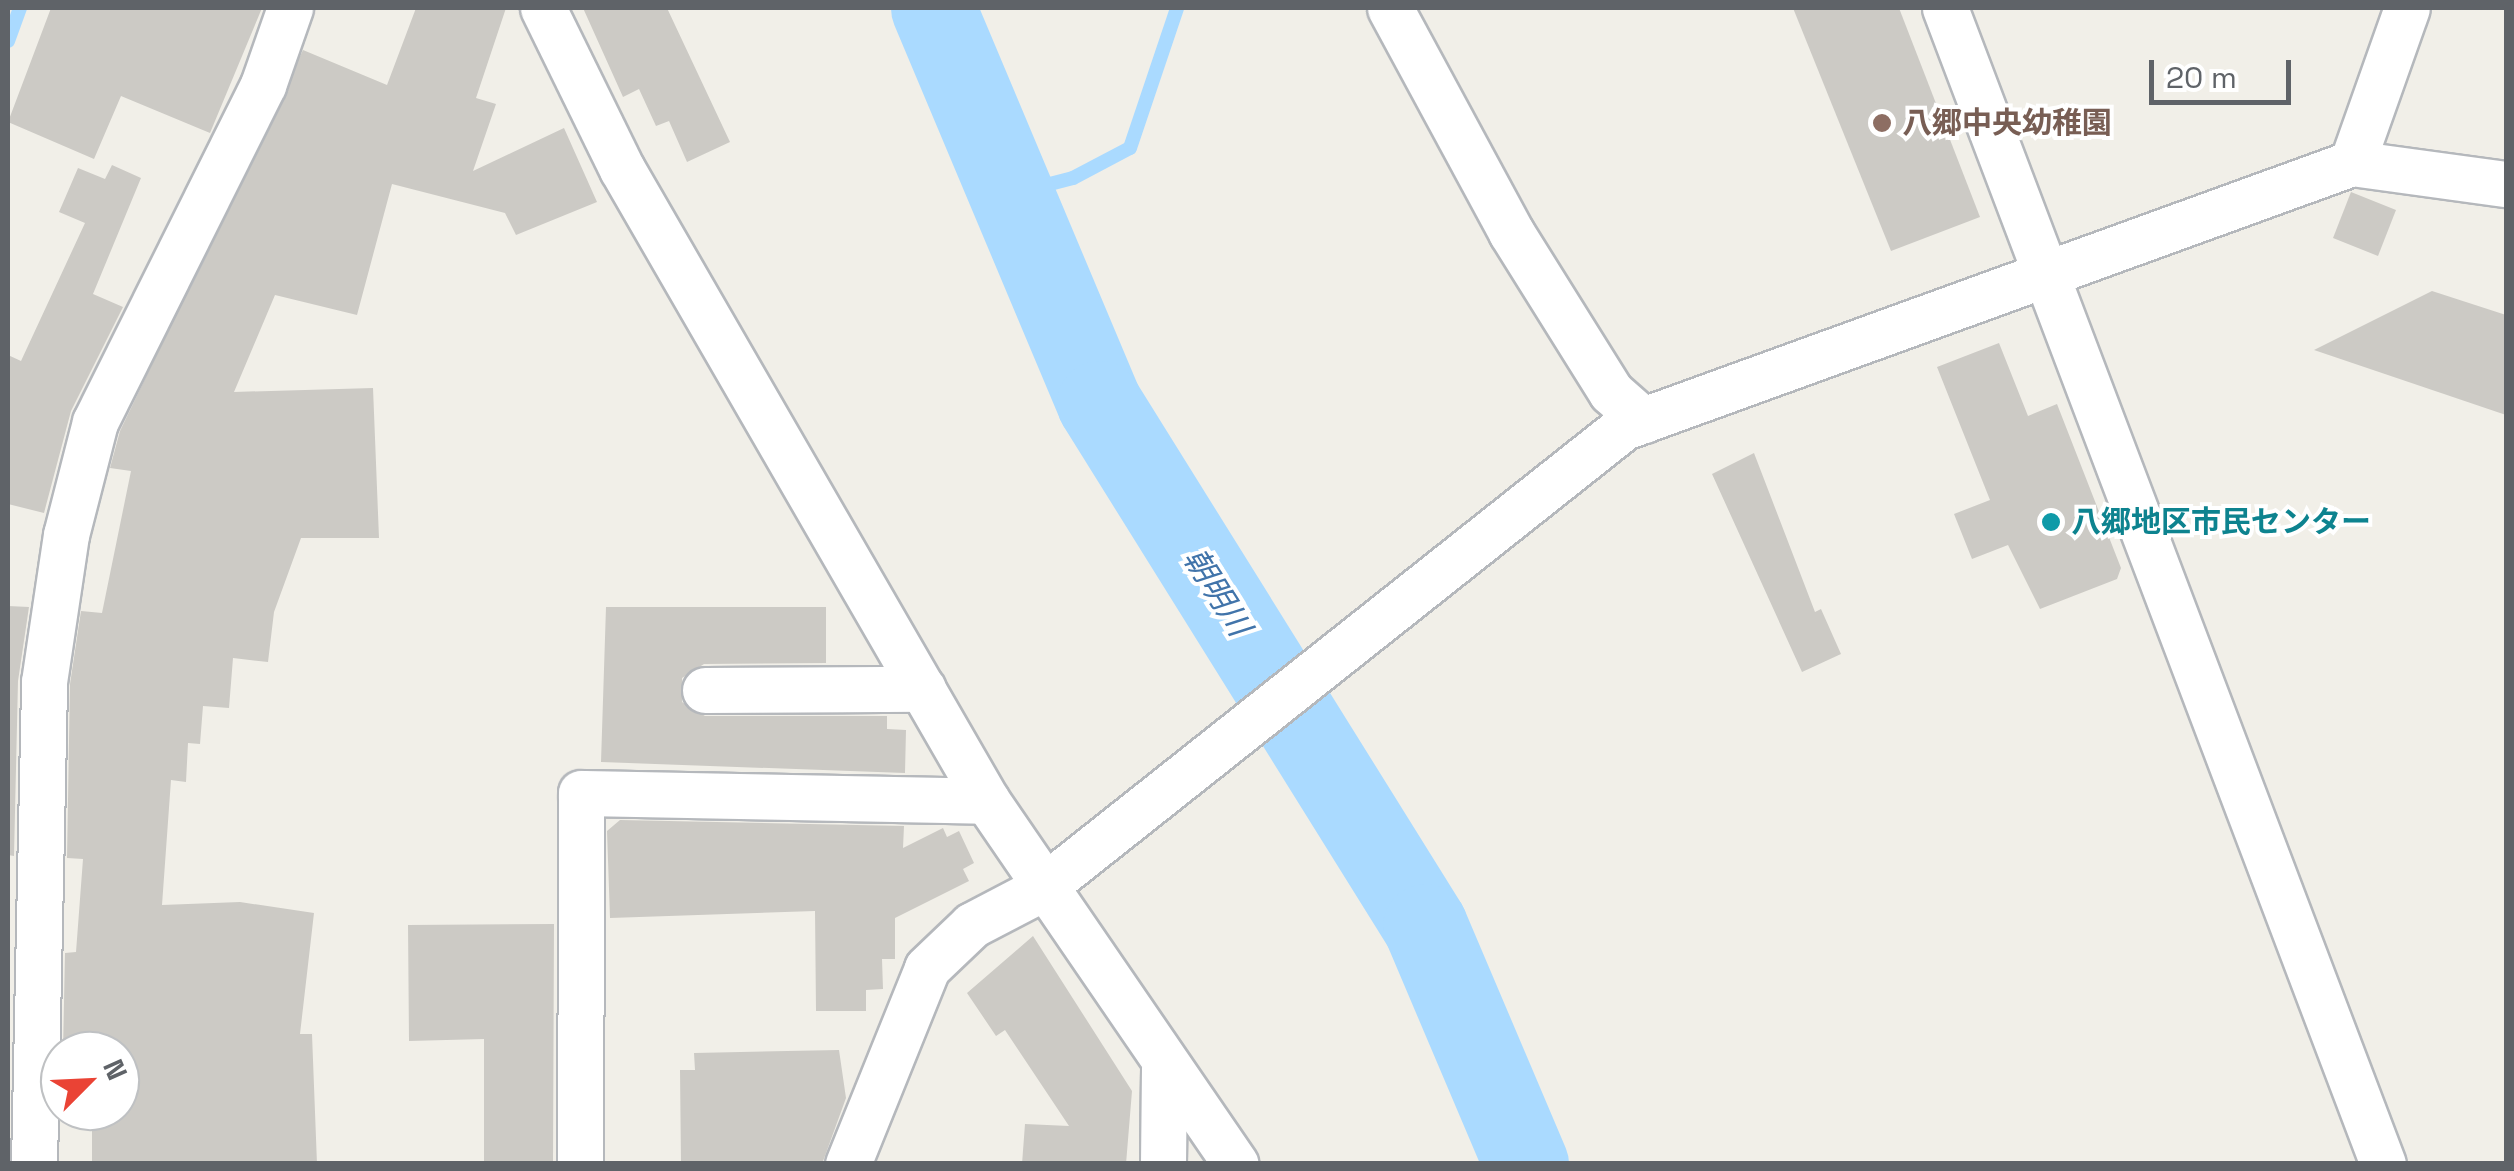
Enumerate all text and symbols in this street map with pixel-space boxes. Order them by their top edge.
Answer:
scale bar [2154,40,2296,102]
text: 20 m [2166,58,2237,97]
place label: 八郷中央幼稚園 [1902,105,2112,141]
marker: 八郷中央幼稚園 [1871,112,1893,134]
place label: 八郷地区市民センター [2071,504,2371,540]
marker: 八郷地区市民センター [2040,511,2062,533]
water label: 朝明川 [1175,541,1259,643]
north arrow [40,1031,140,1131]
text: N [95,1054,136,1085]

